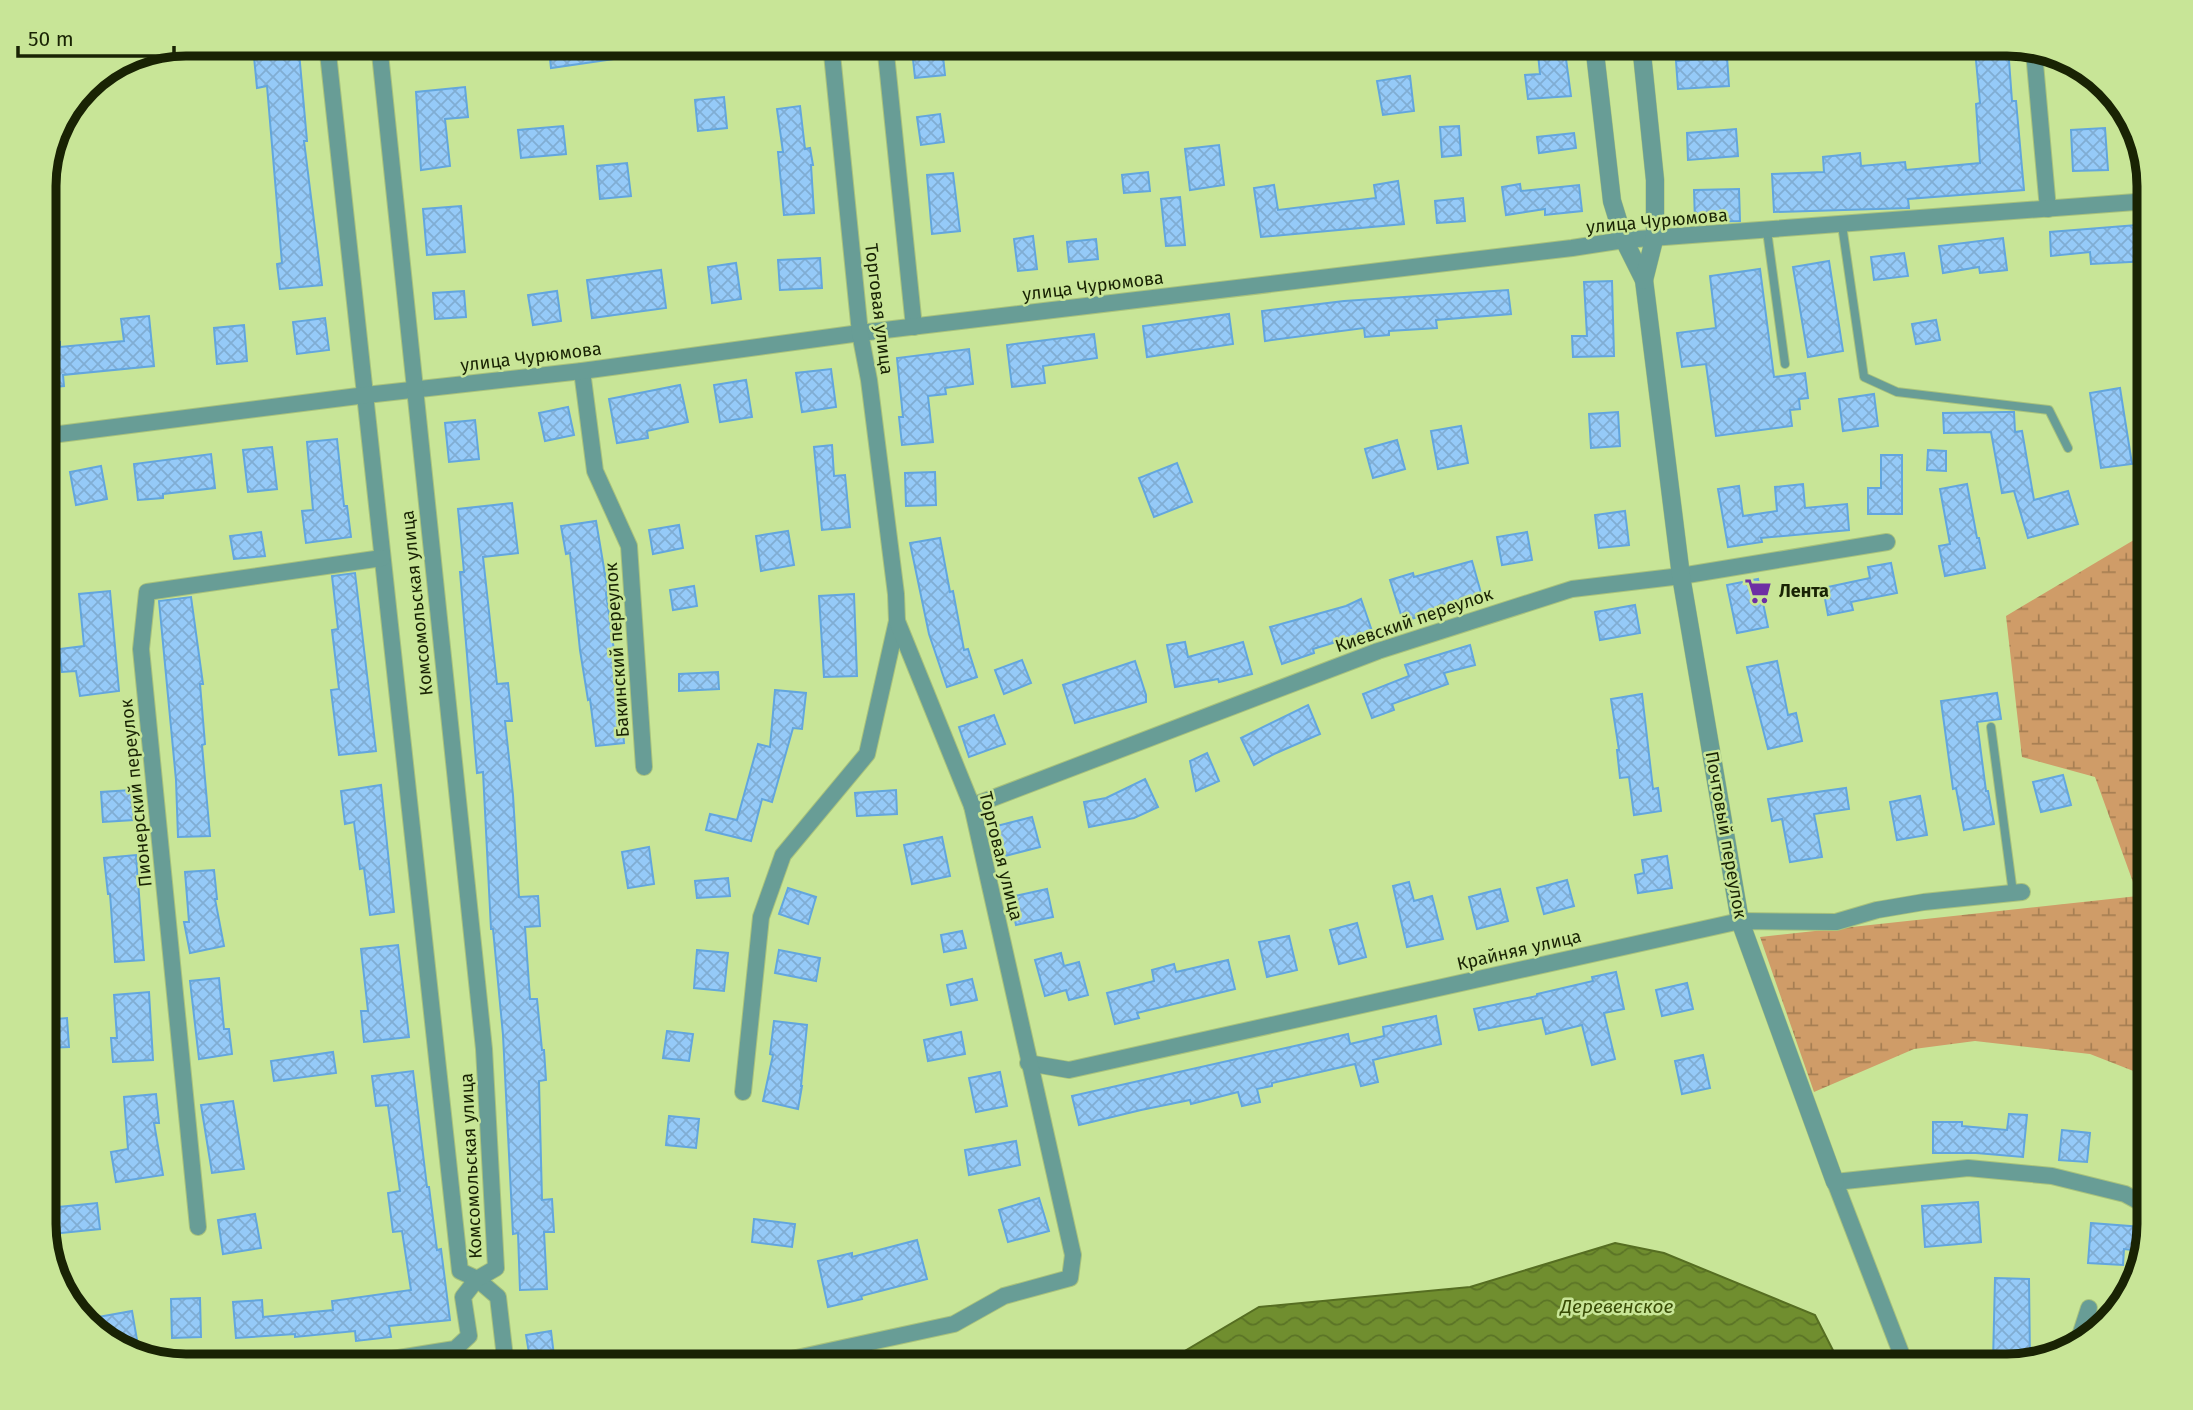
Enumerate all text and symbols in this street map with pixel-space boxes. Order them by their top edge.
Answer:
scale bar [18,14,173,58]
text: 50 m [28,26,74,52]
street label: улица Чурюмова [1585,204,1729,238]
street label: Торговая улица [860,242,898,376]
street label: улица Чурюмова [1021,266,1165,306]
street label: улица Чурюмова [459,337,603,377]
street label: Комсомольская улица [396,509,438,697]
street label: Бакинский переулок [600,561,634,738]
supermarket icon: Лента [1743,576,1773,606]
place label: Лента [1779,580,1829,602]
street label: Киевский переулок [1332,582,1496,657]
street label: Пионерский переулок [115,697,157,888]
street label: Почтовый переулок [1700,750,1752,921]
street label: Торговая улица [974,789,1028,923]
street label: Крайняя улица [1455,925,1583,975]
street label: Комсомольская улица [455,1073,487,1259]
water label: Деревенское [1559,1295,1674,1318]

